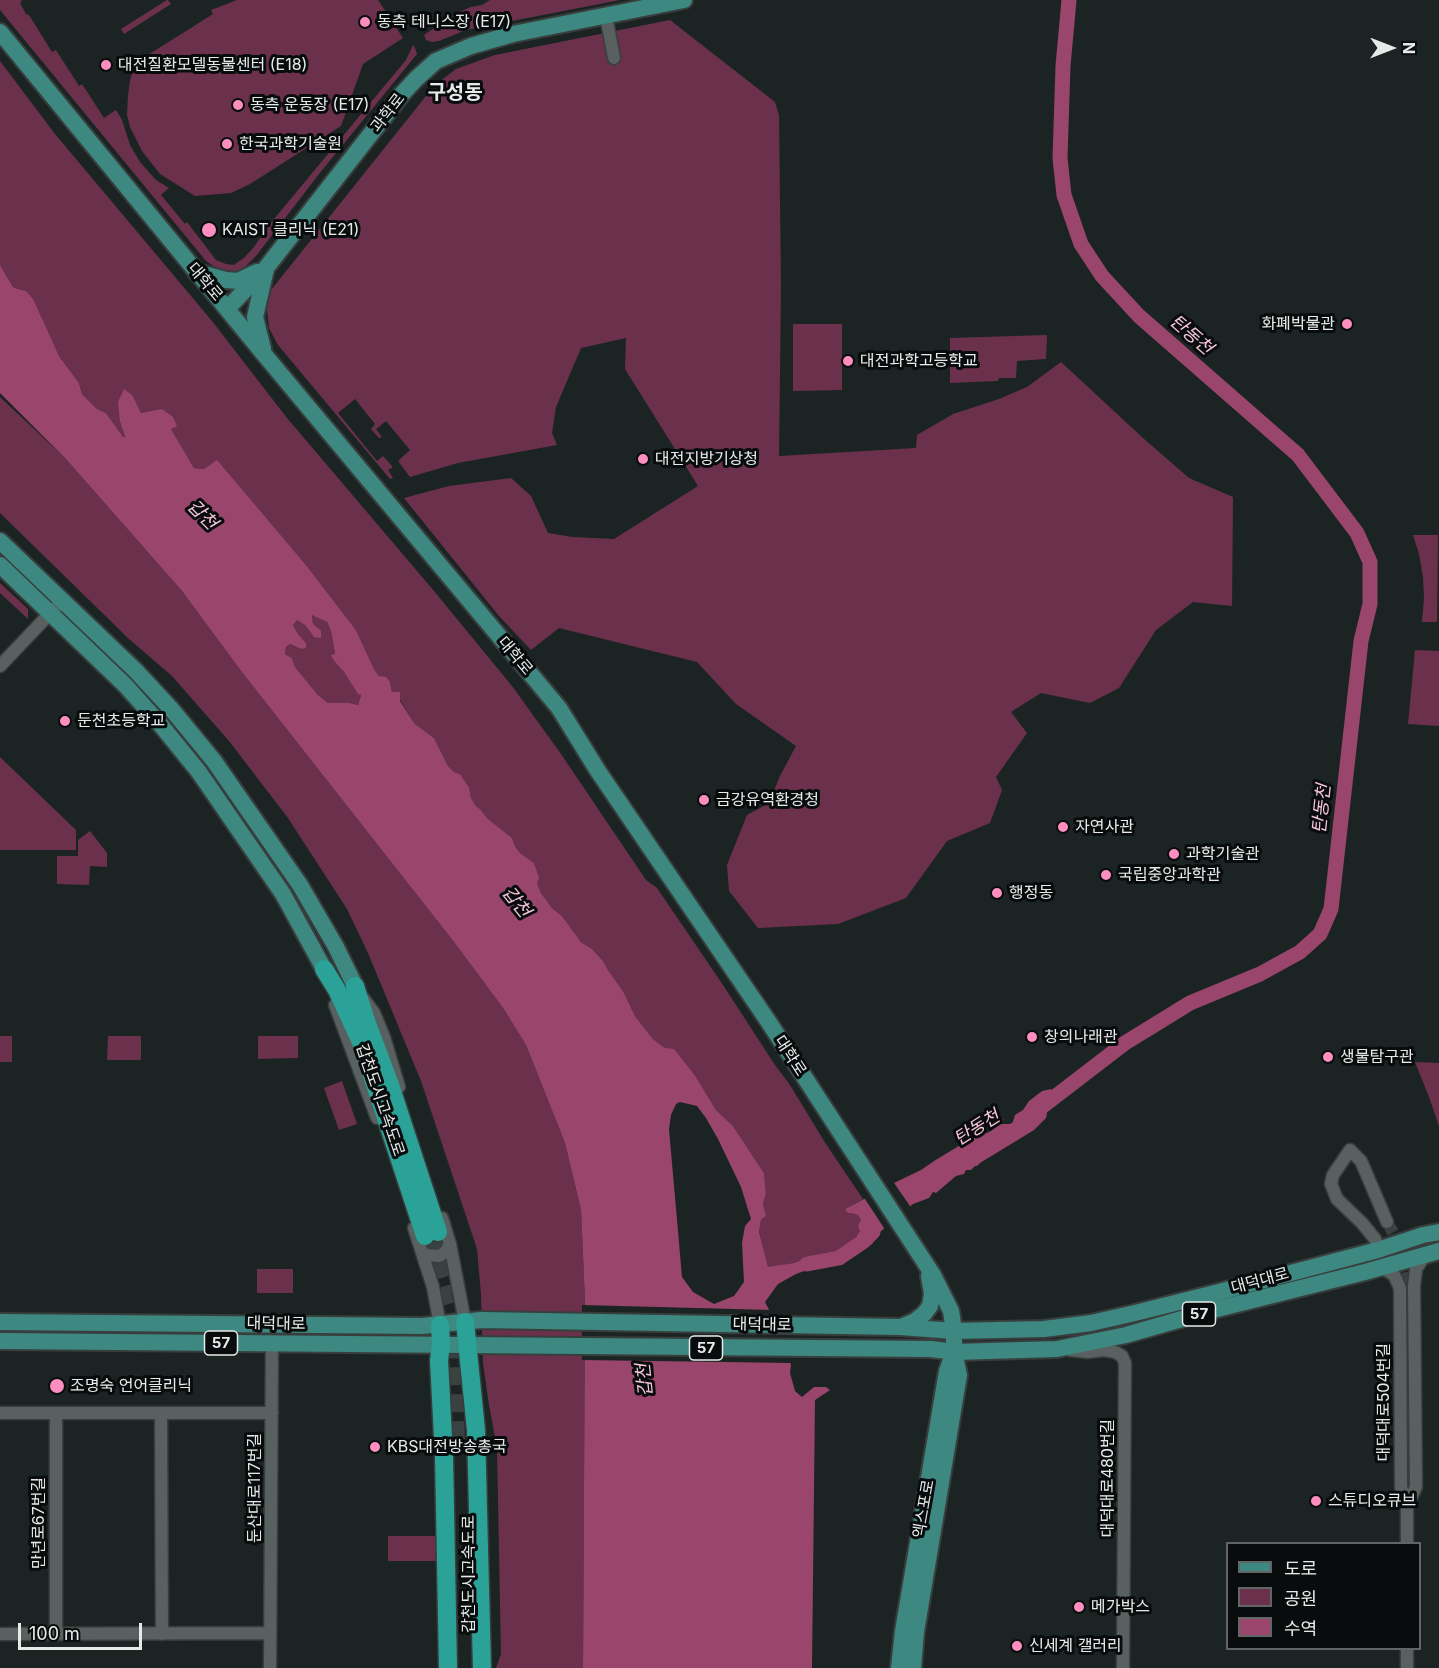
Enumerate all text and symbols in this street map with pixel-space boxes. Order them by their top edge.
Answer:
place label: 동측 테니스장 (E17) [377,12,511,32]
marker: 동측 테니스장 (E17) [358,15,372,29]
north arrow [1361,18,1421,78]
text: N [1399,42,1419,54]
place label: 대전질환모델동물센터 (E18) [118,55,307,75]
marker: 대전질환모델동물센터 (E18) [99,58,113,72]
district label: 구성동 [427,81,483,105]
street label: 과학로 [367,90,409,136]
place label: 동측 운동장 (E17) [250,95,369,115]
marker: 동측 운동장 (E17) [231,98,245,112]
place label: 한국과학기술원 [239,134,342,154]
marker: 한국과학기술원 [220,137,234,151]
place label: KAIST 클리닉 (E21) [222,220,359,240]
marker: KAIST 클리닉 (E21) [200,221,218,239]
street label: 대학로 [183,259,227,305]
water label: 탄동천 [1165,311,1217,359]
place label: 화폐박물관 [1261,314,1335,334]
marker: 화폐박물관 [1340,317,1354,331]
place label: 대전과학고등학교 [860,351,978,371]
marker: 대전과학고등학교 [841,354,855,368]
place label: 대전지방기상청 [655,449,758,469]
marker: 대전지방기상청 [636,452,650,466]
water label: 갑천 [183,496,221,534]
street label: 대학로 [493,633,537,679]
place label: 둔천초등학교 [77,711,165,731]
marker: 둔천초등학교 [58,714,72,728]
water label: 탄동천 [1309,783,1335,835]
place label: 금강유역환경청 [716,790,819,810]
marker: 금강유역환경청 [697,793,711,807]
place label: 자연사관 [1075,817,1134,837]
marker: 자연사관 [1056,820,1070,834]
place label: 과학기술관 [1186,844,1260,864]
marker: 과학기술관 [1167,847,1181,861]
place label: 국립중앙과학관 [1118,865,1221,885]
marker: 국립중앙과학관 [1099,868,1113,882]
water label: 갑천 [497,882,535,922]
place label: 행정동 [1009,883,1053,903]
marker: 행정동 [990,886,1004,900]
place label: 창의나래관 [1044,1027,1118,1047]
marker: 창의나래관 [1025,1030,1039,1044]
street label: 대학로 [770,1032,810,1080]
street label: 갑천도시고속도로 [352,1041,408,1159]
place label: 생물탐구관 [1340,1047,1414,1067]
marker: 생물탐구관 [1321,1050,1335,1064]
water label: 탄동천 [950,1106,1004,1150]
street label: 대덕대로 [1229,1264,1291,1298]
road number: 57 [1182,1302,1216,1326]
street label: 대덕대로 [246,1314,306,1334]
street label: 대덕대로 [732,1315,792,1335]
road number: 57 [204,1331,238,1355]
road number: 57 [690,1336,722,1360]
street label: 대덕대로504번길 [1374,1343,1394,1461]
water label: 갑천 [633,1362,657,1398]
place label: 조명숙 언어클리닉 [70,1376,192,1396]
marker: 조명숙 언어클리닉 [48,1377,66,1395]
street label: 대덕대로480번길 [1098,1419,1118,1537]
street label: 둔산대로117번길 [245,1433,265,1543]
place label: KBS대전방송총국 [387,1437,507,1457]
marker: KBS대전방송총국 [368,1440,382,1454]
street label: 만년로67번길 [29,1477,49,1569]
street label: 엑스포로 [909,1478,939,1540]
place label: 스튜디오큐브 [1328,1491,1416,1511]
marker: 스튜디오큐브 [1309,1494,1323,1508]
street label: 갑천도시고속도로 [459,1515,479,1633]
legend [1226,1542,1421,1650]
text: 도로 [1284,1558,1317,1579]
text: 공원 [1284,1588,1317,1609]
place label: 메가박스 [1091,1597,1150,1617]
marker: 메가박스 [1072,1600,1086,1614]
scale bar [21,1611,146,1649]
text: 수역 [1284,1618,1317,1639]
text: 100 m [29,1623,80,1644]
place label: 신세계 갤러리 [1029,1636,1122,1656]
marker: 신세계 갤러리 [1010,1639,1024,1653]

